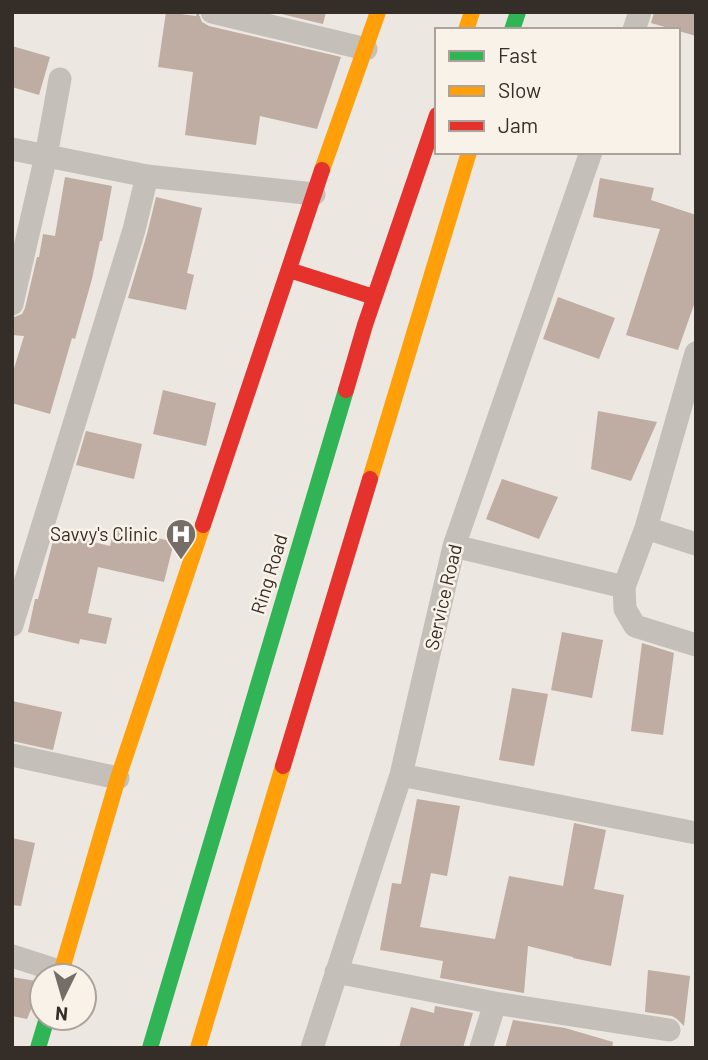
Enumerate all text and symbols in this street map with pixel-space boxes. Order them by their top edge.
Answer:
legend [435,28,680,154]
text: Fast [498,42,538,67]
text: Slow [498,77,541,102]
text: Jam [498,112,538,137]
hospital icon: Savvy's Clinic [164,517,198,561]
place label: Savvy's Clinic [50,522,158,545]
street label: Ring Road [245,531,292,617]
street label: Service Road [419,542,466,652]
north arrow [28,962,98,1032]
text: N [54,1002,69,1026]

